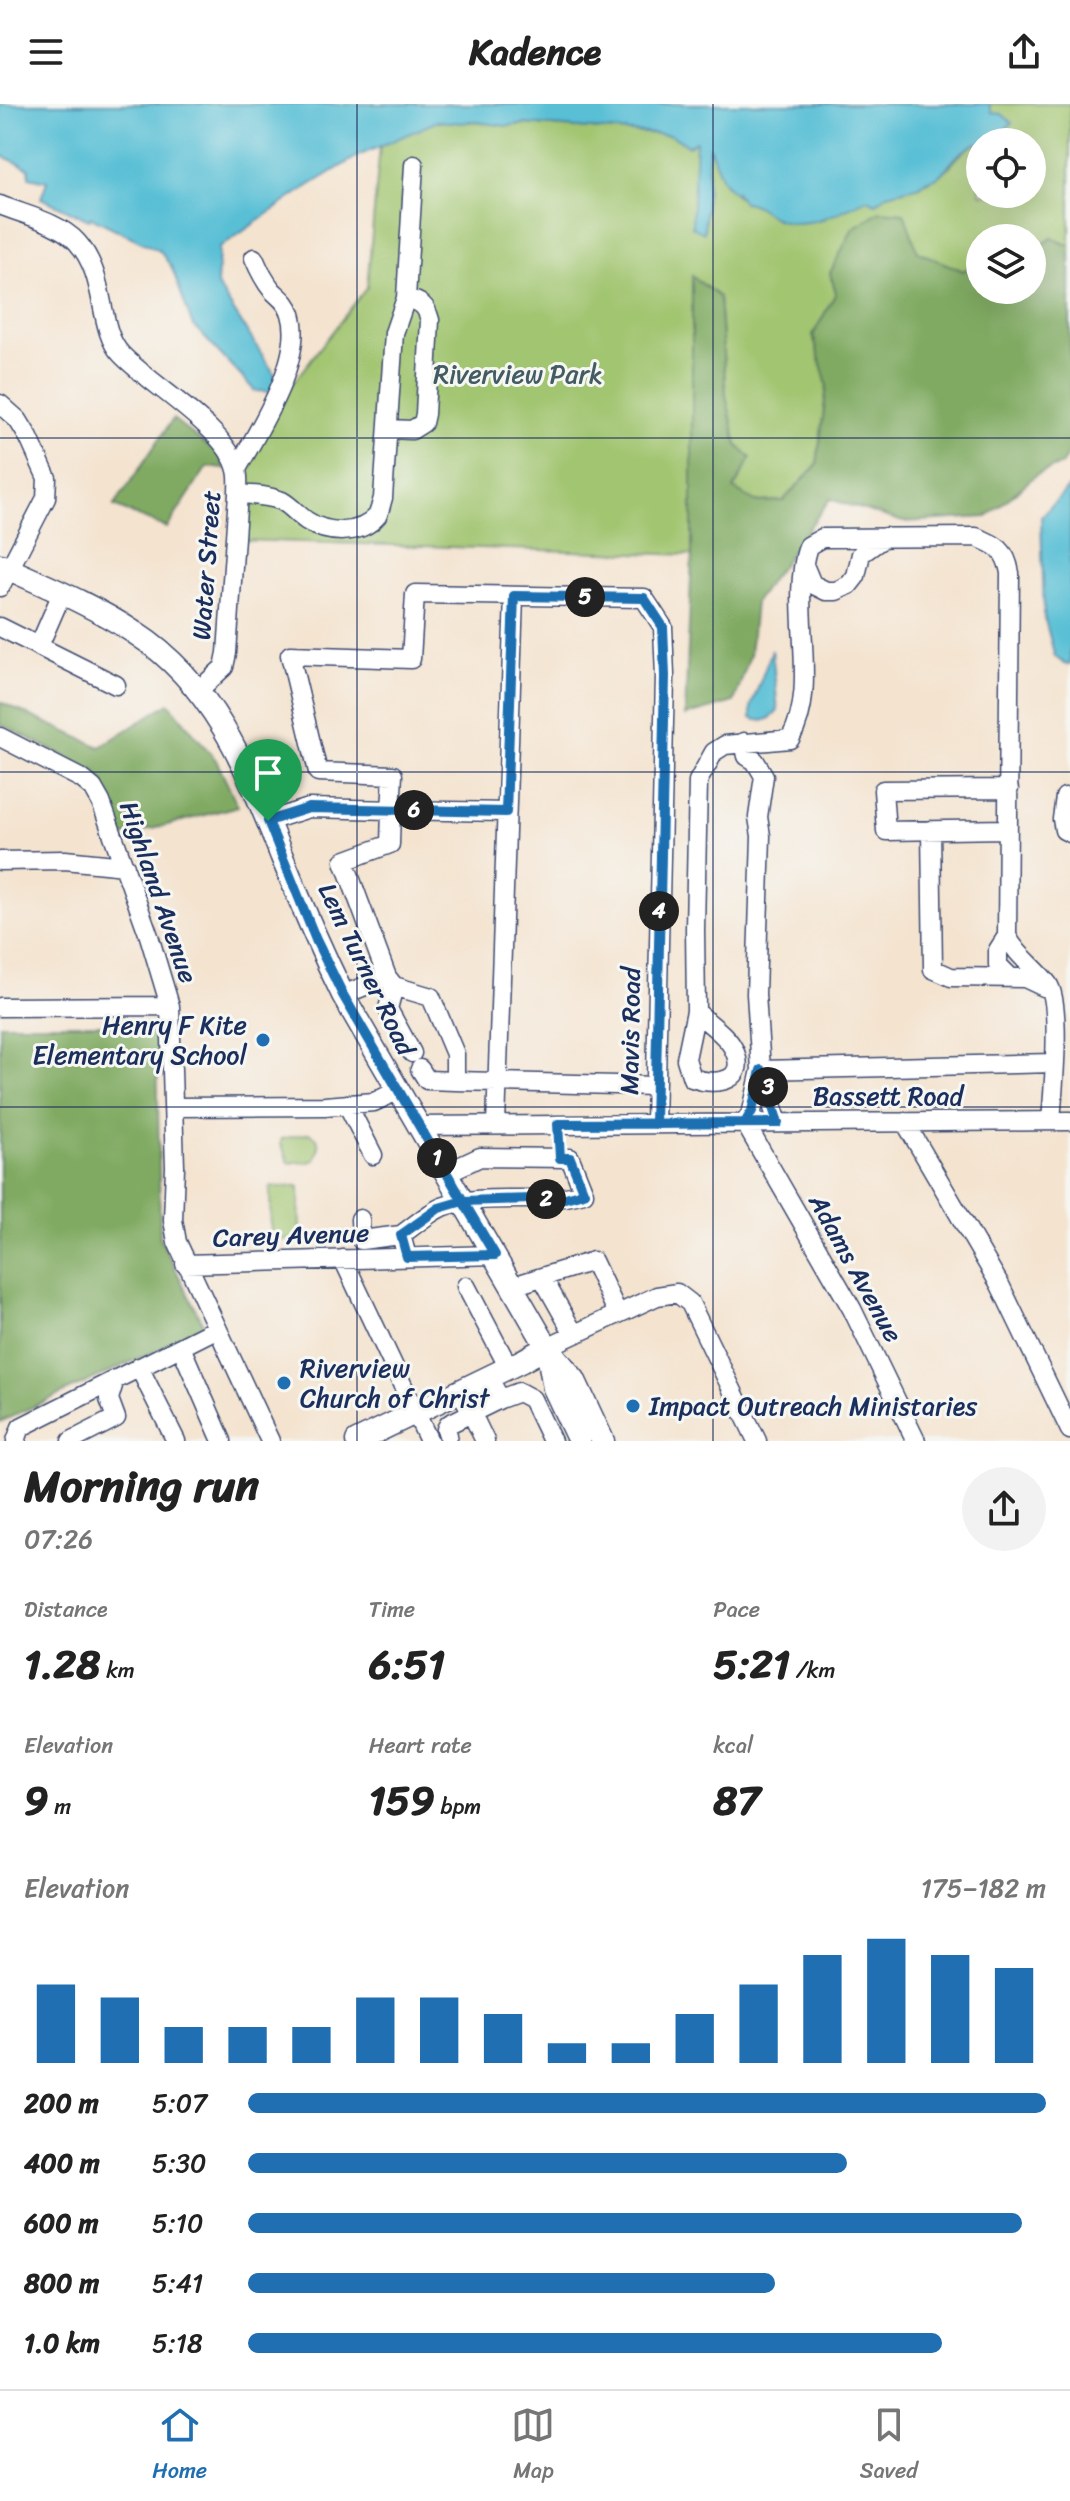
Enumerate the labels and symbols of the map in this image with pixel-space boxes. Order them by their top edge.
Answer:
park label: Riverview Park [433,351,603,397]
street label: Water Street [178,489,234,641]
pin: 5 [565,577,605,617]
pin [234,739,302,821]
pin: 6 [394,790,434,830]
street label: Highland Avenue [106,795,212,989]
street label: Lem Turner Road [305,874,430,1066]
pin: 4 [639,891,679,931]
street label: Mavis Road [606,964,654,1095]
place label: Henry F Kite Elementary School [32,1002,248,1078]
marker: Henry F Kite Elementary School [254,1031,272,1049]
pin: 3 [748,1067,788,1107]
street label: Bassett Road [813,1073,965,1119]
pin: 1 [417,1138,457,1178]
pin: 2 [526,1179,566,1219]
street label: Adams Avenue [795,1184,916,1351]
street label: Carey Avenue [212,1209,370,1261]
place label: Riverview Church of Christ [300,1345,491,1421]
marker: Riverview Church of Christ [275,1374,293,1392]
place label: Impact Outreach Ministaries [648,1383,978,1429]
marker: Impact Outreach Ministaries [624,1397,642,1415]

